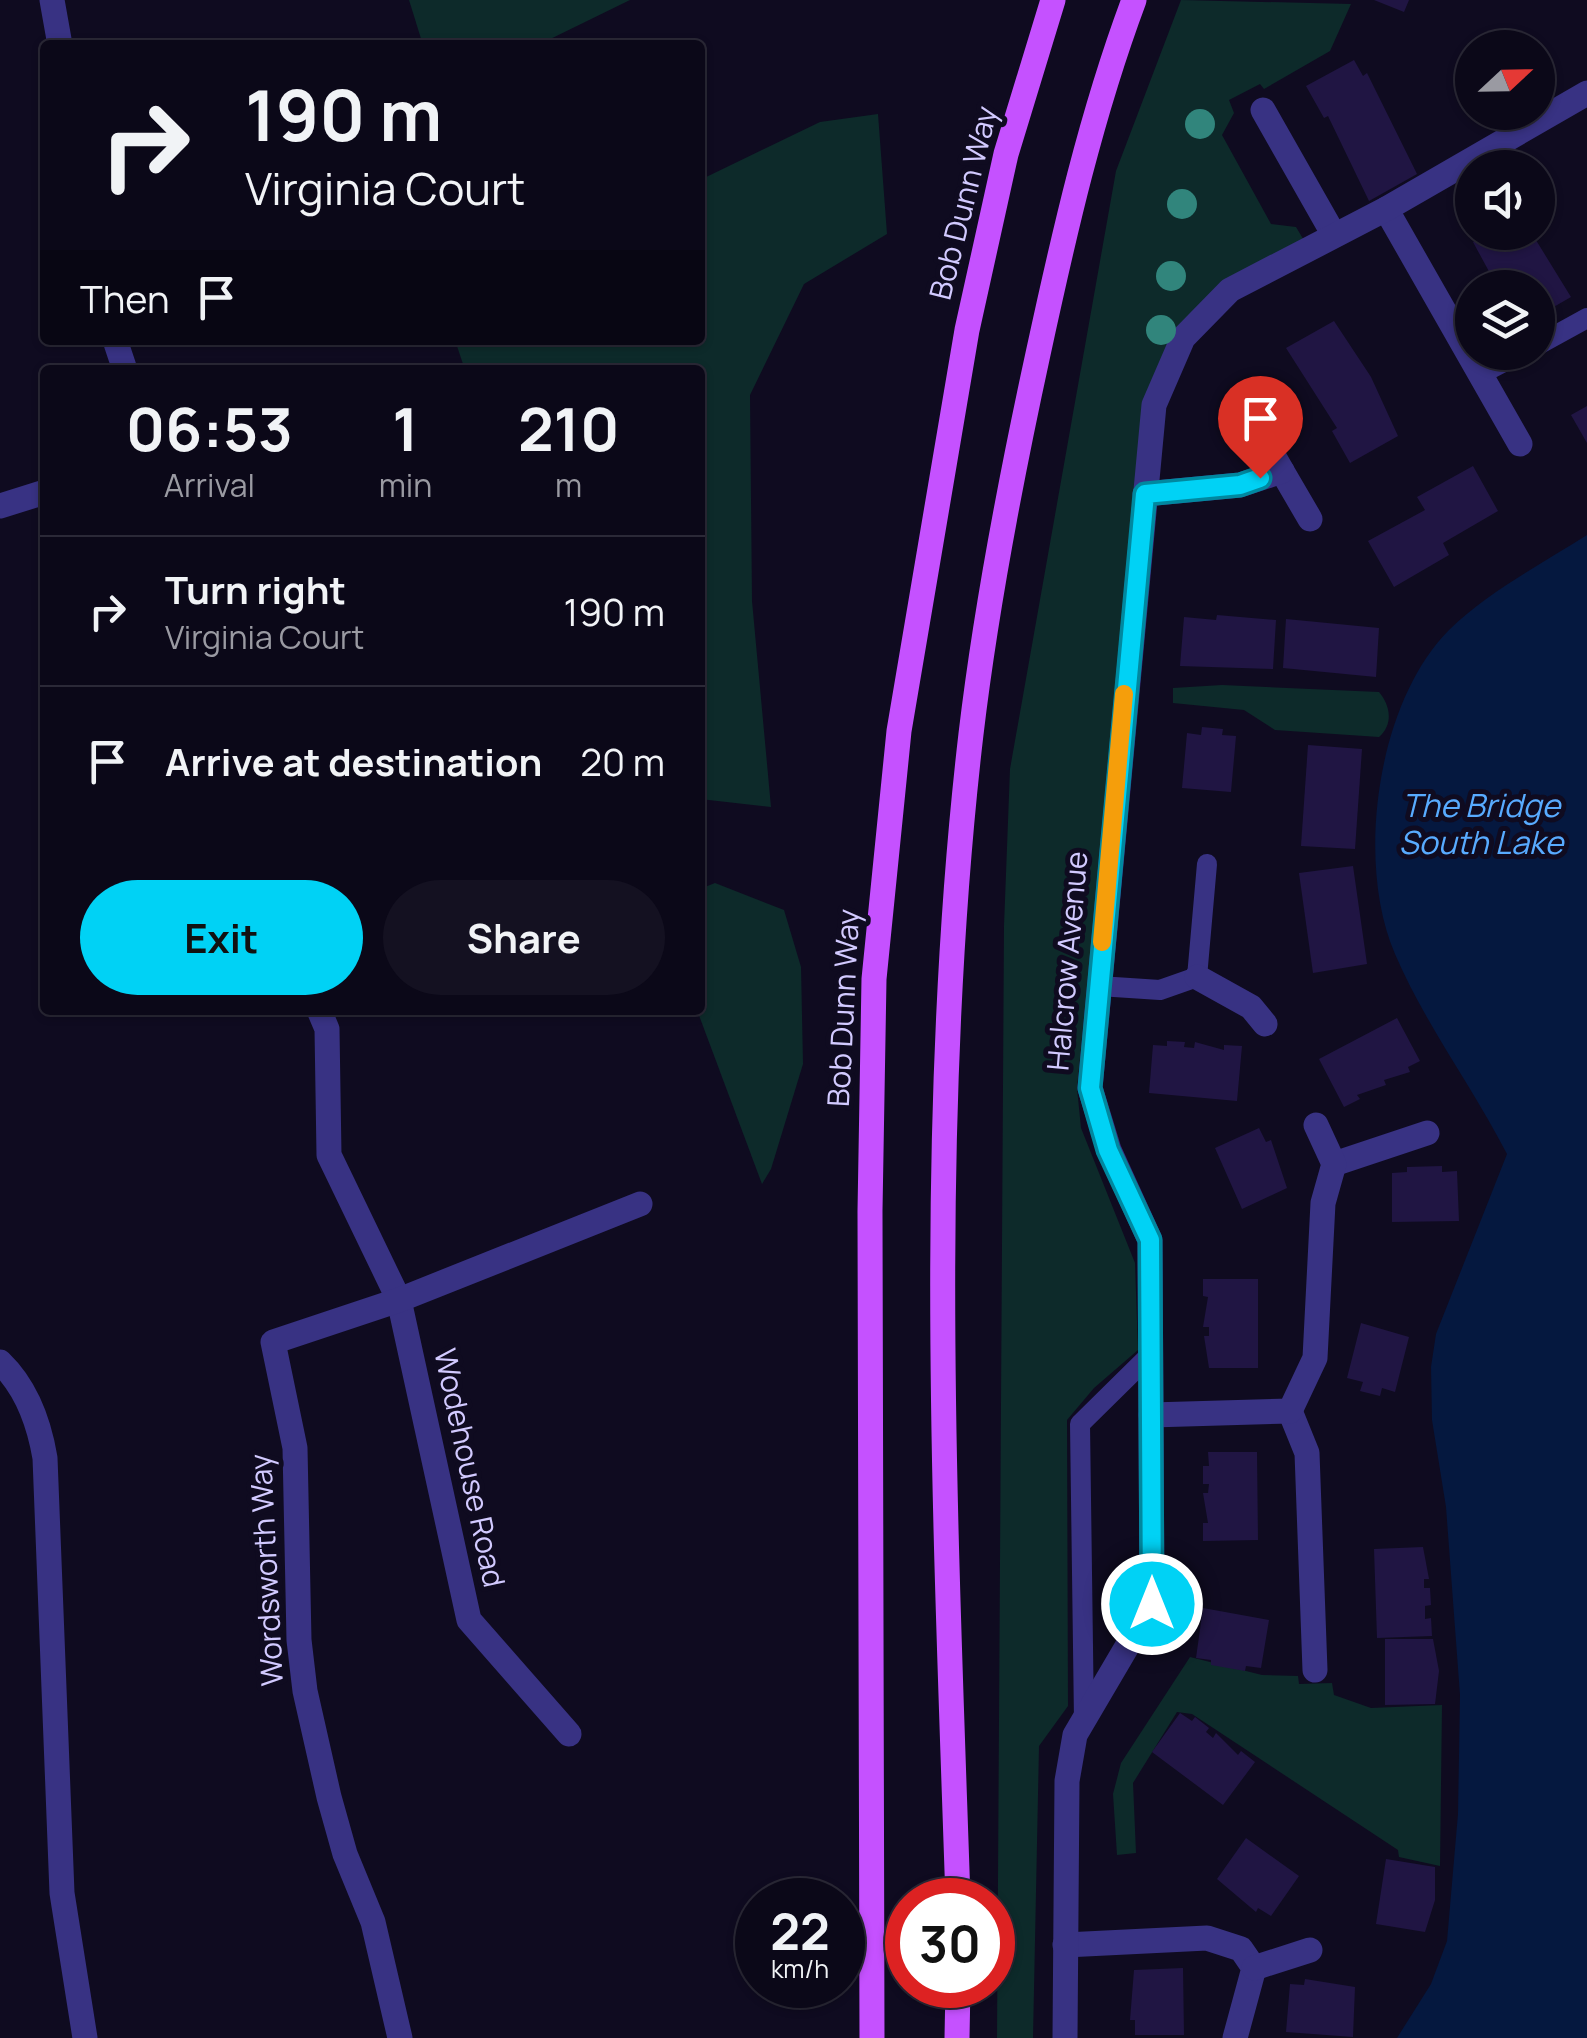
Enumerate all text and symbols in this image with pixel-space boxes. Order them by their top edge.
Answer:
north arrow [1455,30,1555,130]
map controls [1455,30,1555,370]
text: 190 m [245,66,442,162]
icon: right [80,80,210,210]
street label: Bob Dunn Way [919,102,1006,304]
button: sound [1455,150,1555,250]
text: Virginia Court [245,157,525,219]
icon: arrive [189,270,244,325]
button: layers [1455,270,1555,370]
text: Then [80,272,169,324]
pin [1218,376,1303,479]
text: 06:53 [126,387,293,469]
text: 1 [392,387,419,469]
text: 210 [518,387,619,469]
icon: arrive [1233,391,1288,446]
text: Arrival [164,463,255,507]
text: min [379,463,432,507]
text: m [555,463,582,507]
text: Turn right [165,563,346,615]
icon: right [80,584,135,639]
text: 190 m [564,585,665,637]
text: Virginia Court [165,615,364,659]
icon: arrive [80,734,135,789]
text: Arrive at destination [165,735,542,787]
text: 20 m [580,735,665,787]
water label: The Bridge South Lake [1399,783,1565,864]
street label: Halcrow Avenue [1036,849,1097,1072]
button: Exit [80,880,363,995]
button: Share [383,880,665,995]
street label: Bob Dunn Way [817,908,868,1108]
street label: Wodehouse Road [425,1345,516,1591]
street label: Wordsworth Way [239,1453,292,1687]
position arrow [1100,1552,1204,1656]
speed limit sign: 30 [885,1878,1015,2008]
text: 22 [770,1897,830,1965]
text: km/h [771,1951,829,1986]

